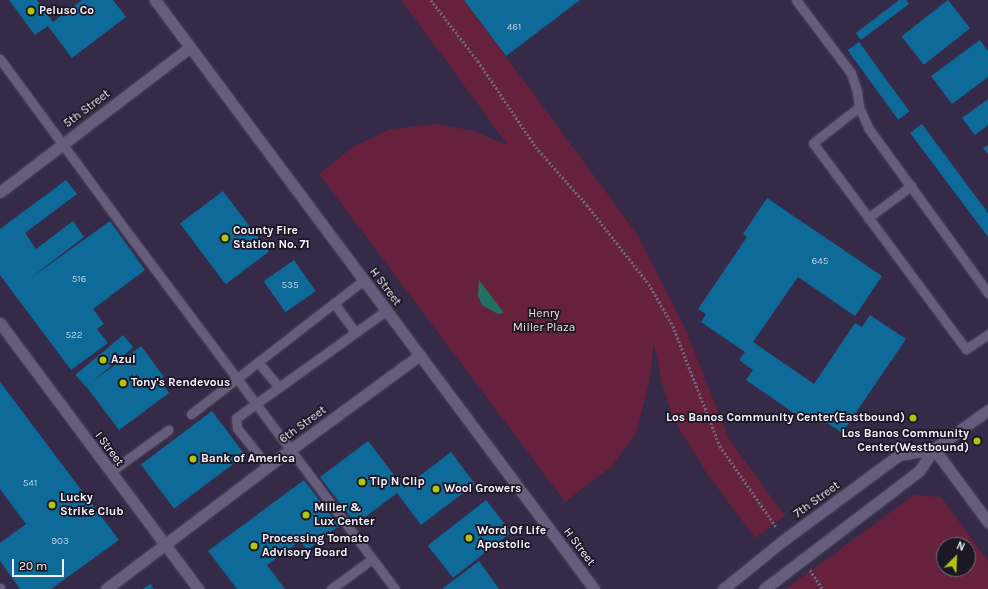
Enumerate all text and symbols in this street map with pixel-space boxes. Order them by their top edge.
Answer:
place label: Peluso Co [39,4,94,18]
marker: Peluso Co [26,6,36,16]
house number: 461 [507,22,521,34]
street label: 5th Street [61,87,113,131]
place label: County Fire Station No. 71 [233,224,310,252]
marker: County Fire Station No. 71 [220,233,230,243]
house number: 645 [812,256,828,268]
street label: H Street [366,265,404,309]
house number: 516 [72,274,86,286]
house number: 535 [281,280,299,292]
park label: Henry Miller Plaza [513,307,575,335]
house number: 522 [65,330,83,342]
place label: Azul [111,353,136,367]
marker: Azul [98,355,108,365]
place label: Tony's Rendevous [131,376,230,390]
marker: Tony's Rendevous [118,378,128,388]
street label: 6th Street [277,403,329,447]
place label: Los Banos Community Center(Eastbound) [666,411,905,425]
marker: Los Banos Community Center(Eastbound) [908,413,918,423]
place label: Los Banos Community Center(Westbound) [842,427,969,455]
street label: I Street [91,429,127,469]
marker: Los Banos Community Center(Westbound) [972,436,982,446]
place label: Bank of America [201,452,295,466]
marker: Bank of America [188,454,198,464]
place label: Tip N Clip [370,475,425,489]
marker: Tip N Clip [357,477,367,487]
house number: 541 [23,478,37,490]
street label: 7th Street [791,479,843,521]
place label: Wool Growers [444,482,521,496]
marker: Wool Growers [431,484,441,494]
place label: Lucky Strike Club [60,491,124,519]
marker: Lucky Strike Club [47,500,57,510]
place label: Miller & Lux Center [314,501,374,529]
marker: Miller & Lux Center [301,510,311,520]
place label: Word Of Life Apostolic [477,524,546,552]
street label: H Street [560,525,598,569]
place label: Processing Tomato Advisory Board [262,532,369,560]
marker: Word Of Life Apostolic [464,533,474,543]
house number: 903 [51,536,69,548]
north arrow [936,537,976,577]
text: N [954,539,967,554]
marker: Processing Tomato Advisory Board [249,541,259,551]
scale bar [14,551,66,577]
text: 20 m [19,559,47,573]

